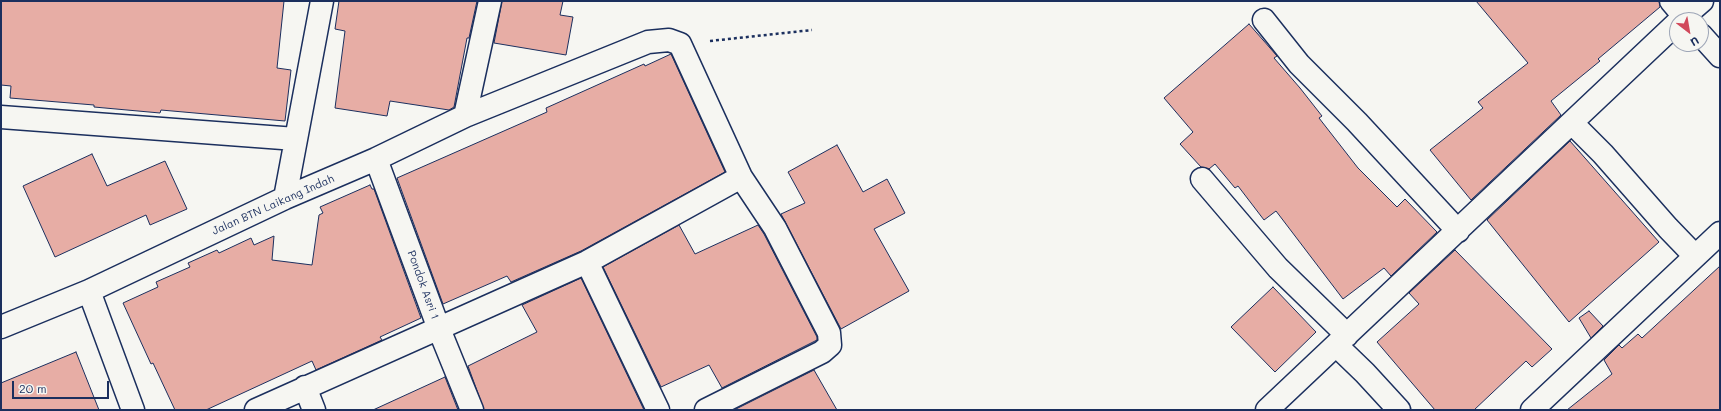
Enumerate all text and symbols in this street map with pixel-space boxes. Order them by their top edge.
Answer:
north arrow [1669,12,1709,52]
text: U [1688,33,1702,50]
street label: Jalan BTN Laikang Indah [210,172,336,238]
street label: Pondok Asri 1 [404,249,442,321]
scale bar [14,373,111,399]
text: 20 m [19,380,47,396]

